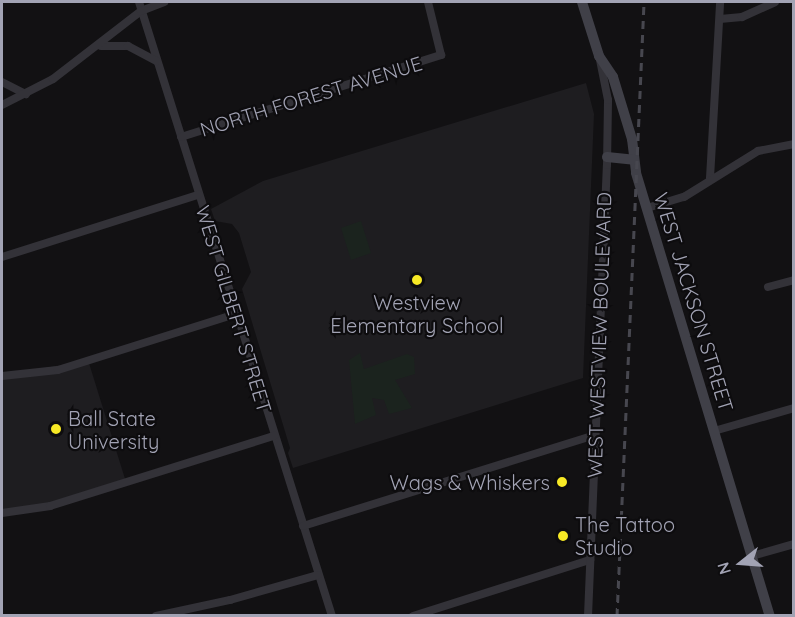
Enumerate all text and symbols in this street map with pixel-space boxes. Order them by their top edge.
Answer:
street label: NORTH FOREST AVENUE [197,51,425,141]
street label: WEST JACKSON STREET [649,190,739,414]
street label: WEST WESTVIEW BOULEVARD [582,192,616,478]
street label: WEST GILBERT STREET [191,202,277,416]
marker: Westview Elementary School [410,273,424,287]
place label: Westview Elementary School [330,290,504,337]
place label: Ball State University [68,406,159,453]
marker: Ball State University [49,422,63,436]
place label: Wags & Whiskers [390,470,550,494]
marker: Wags & Whiskers [555,475,569,489]
place label: The Tattoo Studio [575,512,675,559]
marker: The Tattoo Studio [556,529,570,543]
north arrow [711,533,771,593]
text: N [713,560,735,577]

